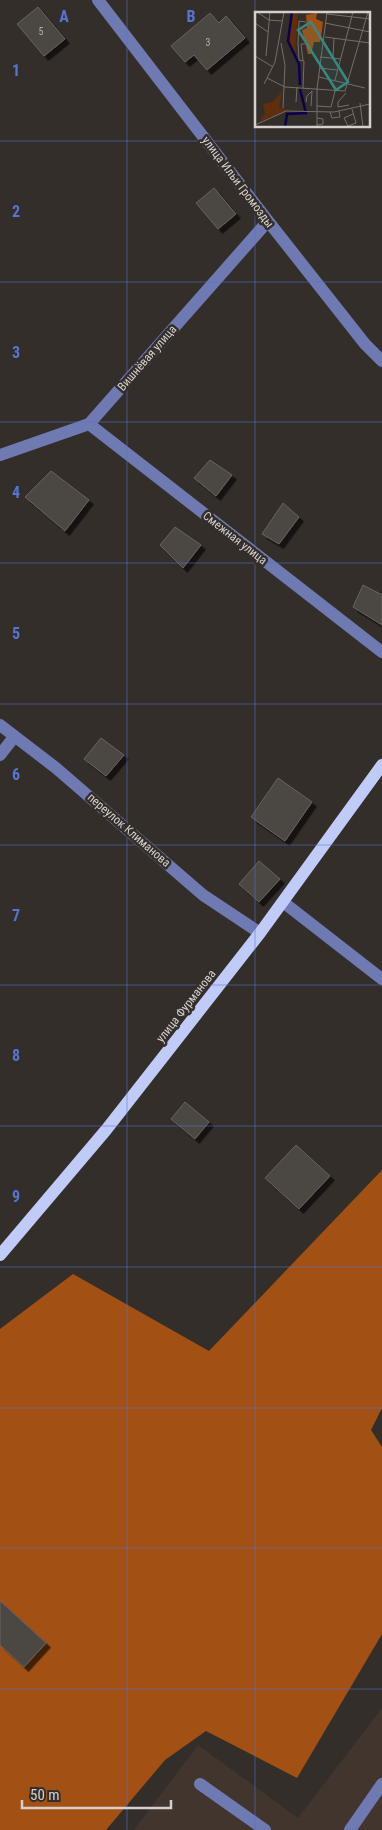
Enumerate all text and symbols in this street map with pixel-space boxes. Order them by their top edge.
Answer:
text: A [59,7,69,26]
text: B [187,7,196,26]
inset map [255,12,370,128]
house number: 5 [39,26,44,37]
house number: 3 [206,37,211,48]
text: 1 [12,61,20,80]
street label: улица Ильи Громозды [199,134,277,230]
text: 2 [12,202,20,221]
street label: Вишнёвая улица [115,322,179,394]
text: 3 [12,343,20,362]
text: 4 [12,483,20,502]
street label: Смежная улица [200,509,270,568]
text: 5 [12,624,20,643]
text: 6 [12,765,20,784]
street label: переулок Климанова [85,790,173,870]
text: 7 [12,906,20,925]
street label: улица Фурманова [153,967,219,1045]
text: 8 [12,1046,20,1065]
text: 9 [12,1187,20,1206]
scale bar [22,1778,171,1810]
text: 50 m [30,1786,60,1804]

